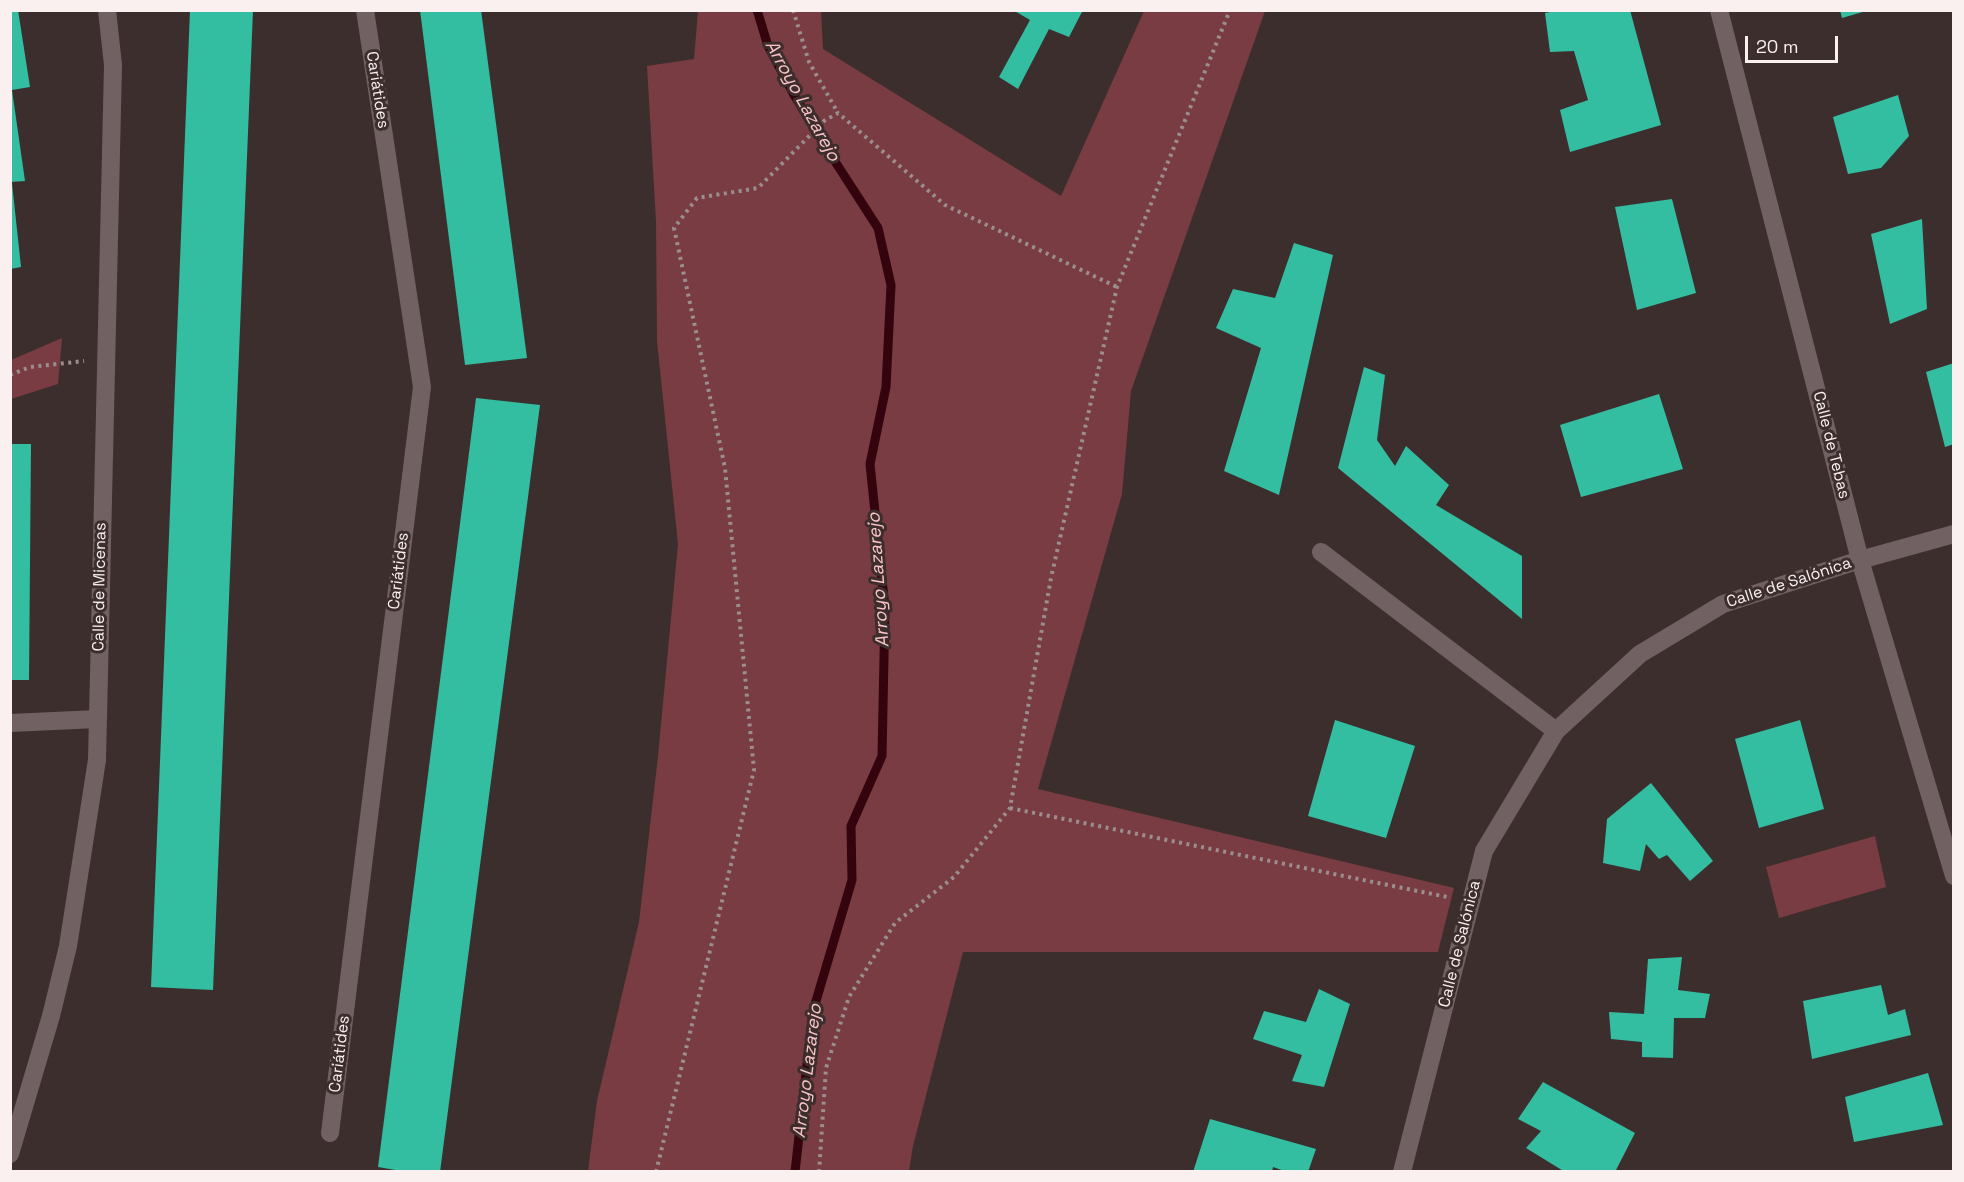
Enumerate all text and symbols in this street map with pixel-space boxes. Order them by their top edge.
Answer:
scale bar [1748,24,1841,62]
text: 20 m [1756,35,1799,58]
water label: Arroyo Lazarejo [760,37,844,165]
street label: Cariátides [361,50,393,130]
street label: Calle de Tebas [1808,389,1854,501]
water label: Arroyo Lazarejo [864,512,894,648]
street label: Calle de Micenas [89,522,111,652]
street label: Cariátides [385,531,413,611]
street label: Calle de Salónica [1724,554,1854,612]
street label: Calle de Salónica [1435,879,1485,1009]
water label: Arroyo Lazarejo [789,1003,827,1139]
street label: Cariátides [326,1014,354,1094]

